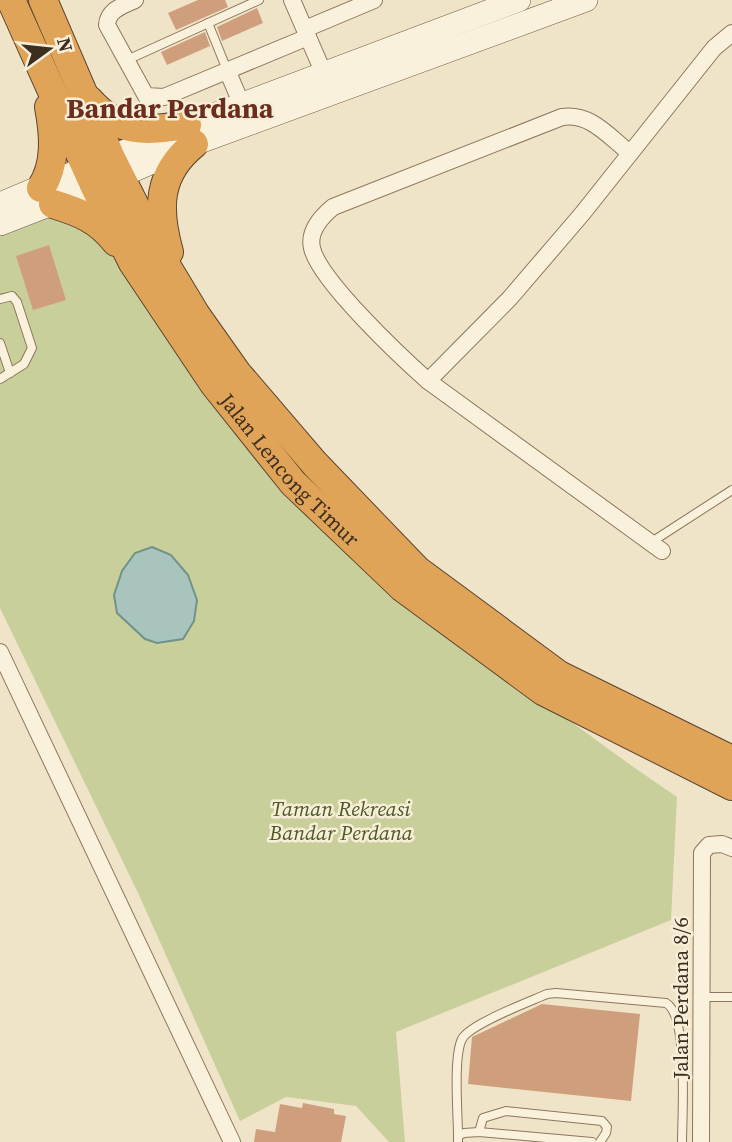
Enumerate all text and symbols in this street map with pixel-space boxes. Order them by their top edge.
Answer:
north arrow [14,14,84,84]
text: N [51,35,80,55]
district label: Bandar Perdana [66,89,274,127]
street label: Jalan Lencong Timur [212,386,366,553]
park label: Taman Rekreasi Bandar Perdana [268,794,413,847]
street label: Jalan Perdana 8/6 [666,917,695,1080]

